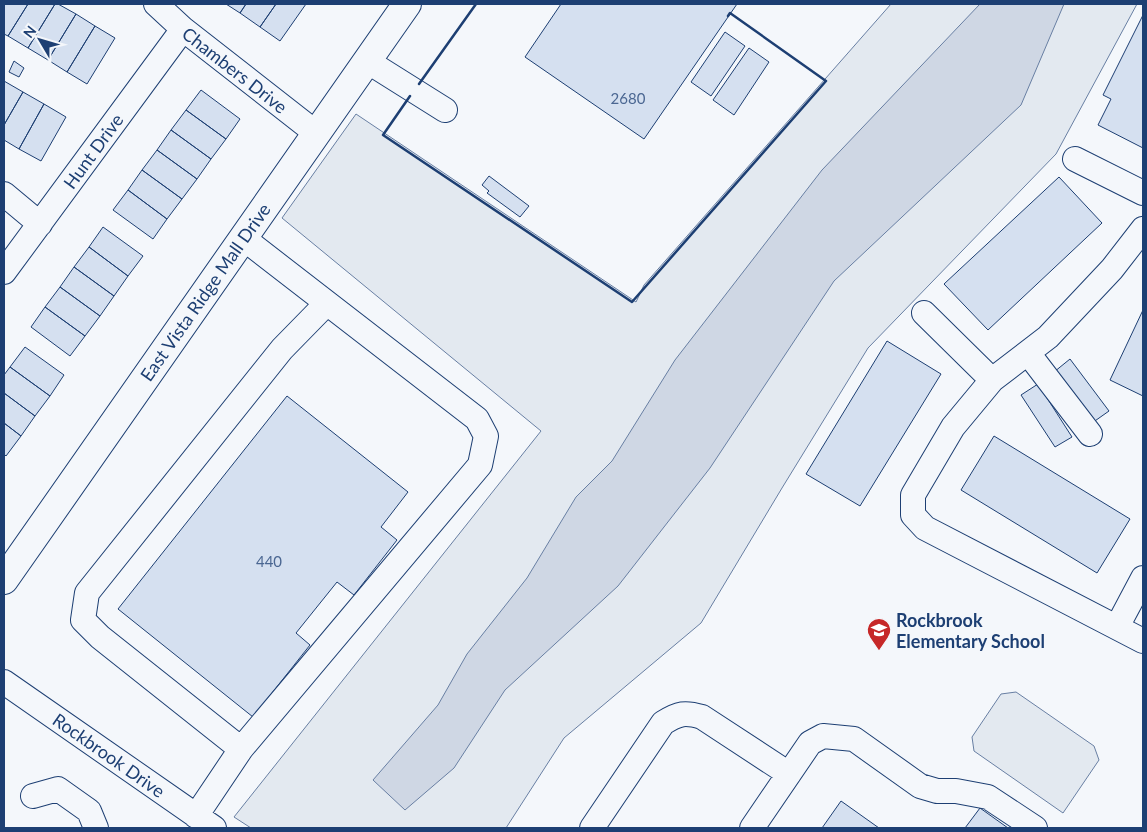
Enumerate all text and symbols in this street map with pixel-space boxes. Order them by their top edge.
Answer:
north arrow [15,15,65,65]
text: N [19,22,39,41]
street label: Chambers Drive [178,22,292,118]
house number: 2680 [611,89,646,107]
street label: Hunt Drive [58,109,128,193]
street label: East Vista Ridge Mall Drive [135,199,275,385]
house number: 440 [256,552,282,570]
place label: Rockbrook Elementary School [896,609,1045,652]
school or university icon: Rockbrook Elementary School [866,617,892,651]
street label: Rockbrook Drive [49,708,169,802]

